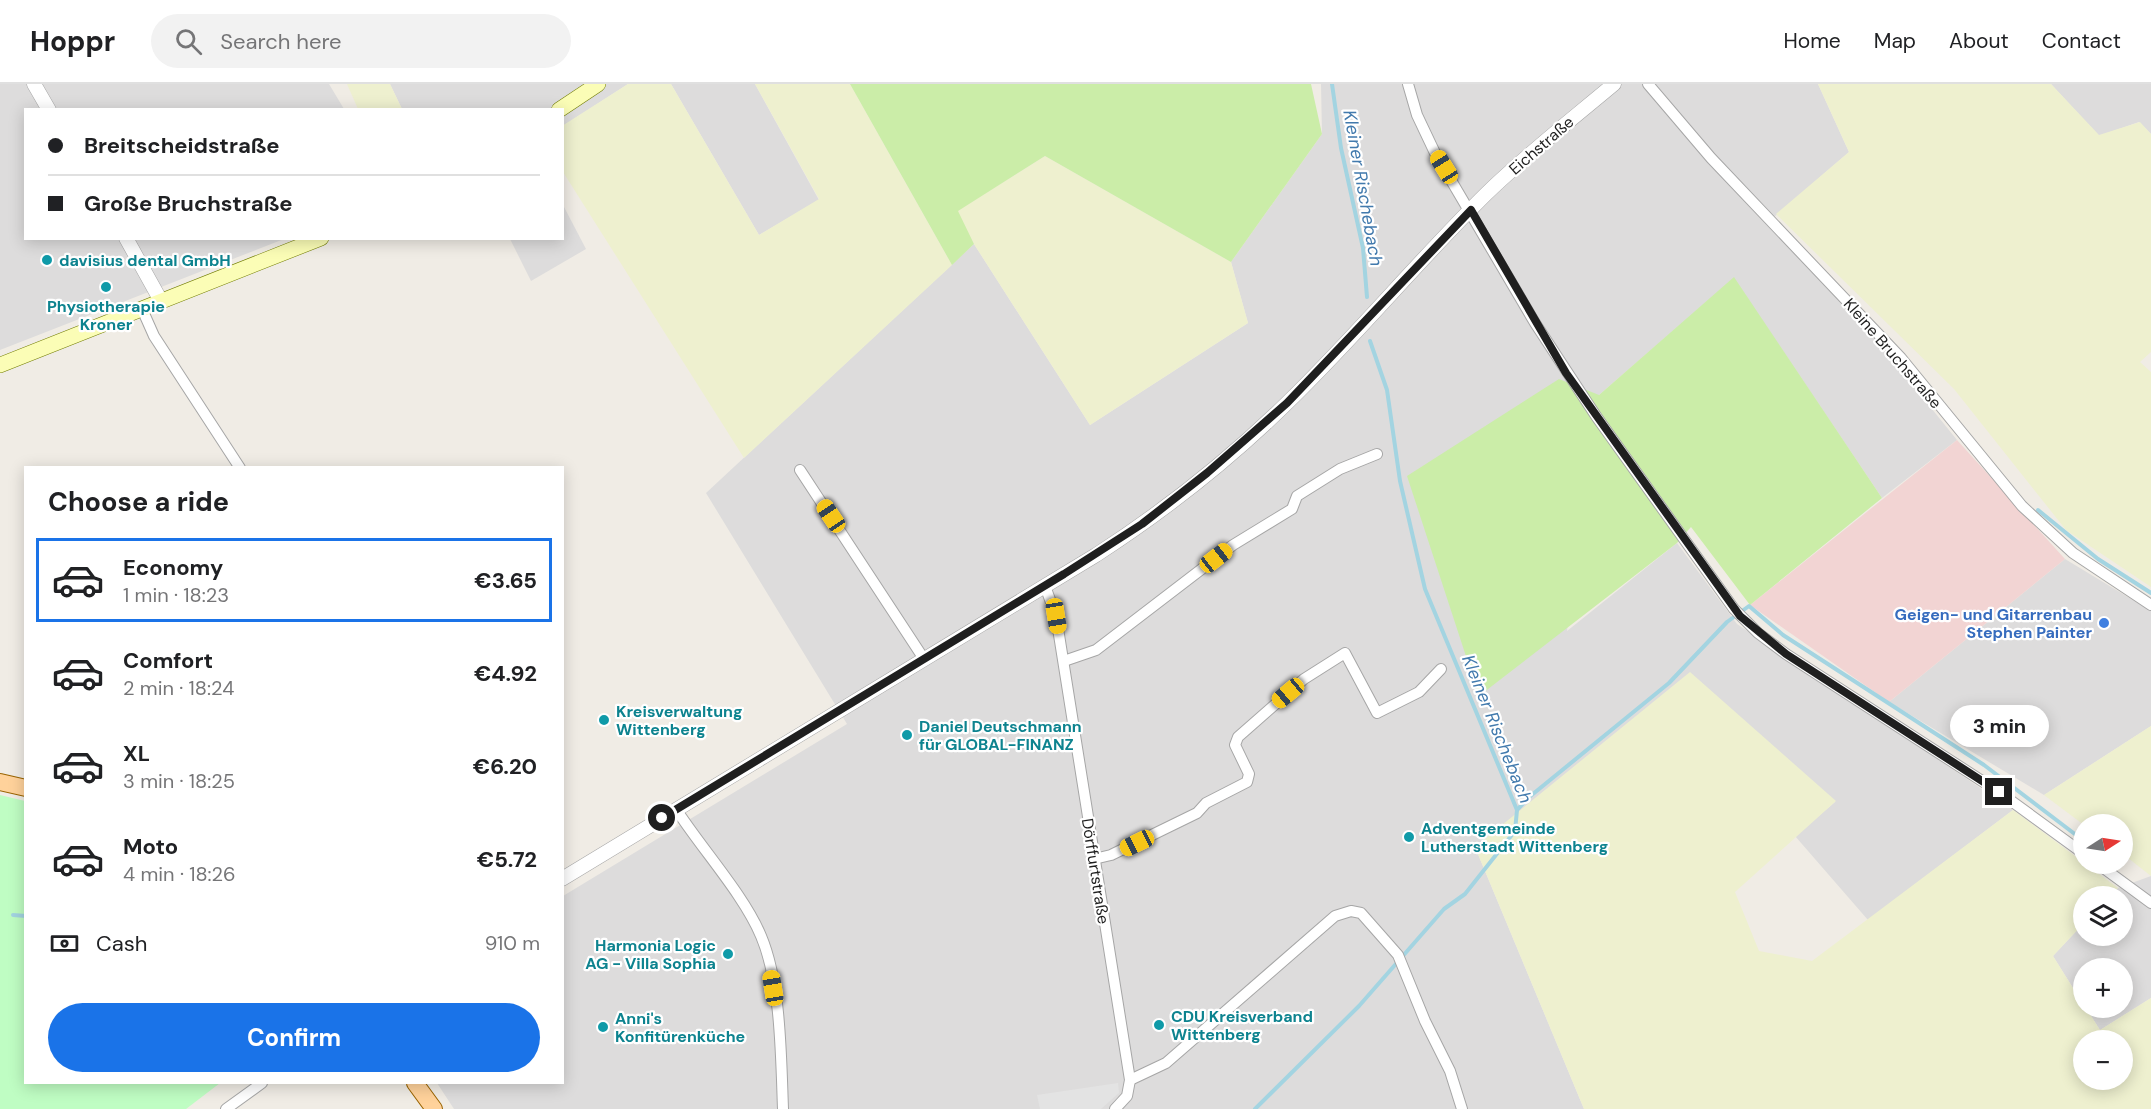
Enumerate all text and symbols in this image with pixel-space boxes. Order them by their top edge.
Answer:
search box [151,14,571,68]
text: Hoppr [30,23,115,60]
icon: search [172,25,205,58]
text: Search here [220,27,342,56]
text: Home [1783,27,1841,55]
text: Map [1874,27,1916,55]
text: About [1949,27,2009,55]
text: Contact [2042,27,2121,55]
water label: Kleiner Rischebach [1337,108,1389,268]
street label: Eichstraße [1505,111,1578,179]
text: Breitscheidstraße [84,131,280,160]
car [1427,147,1461,187]
text: Große Bruchstraße [84,189,292,218]
place label: davisius dental GmbH [59,250,231,271]
marker: davisius dental GmbH [40,253,54,267]
marker: Physiotherapie Kroner [99,280,113,294]
street label: Kleine Bruchstraße [1839,294,1946,413]
place label: Physiotherapie Kroner [47,296,165,335]
text: Choose a ride [48,484,229,519]
car [813,496,849,536]
car [1196,540,1236,576]
icon: car [51,553,105,607]
text: Economy [123,553,223,582]
text: €3.65 [474,566,537,595]
text: 1 min · 18:23 [123,582,229,608]
car [1044,597,1068,635]
place label: Geigen- und Gitarrenbau Stephen Painter [1895,604,2092,643]
marker: Geigen- und Gitarrenbau Stephen Painter [2097,616,2111,630]
icon: car [51,646,105,700]
text: Comfort [123,646,213,675]
water label: Kleiner Rischebach [1456,651,1538,807]
text: €4.92 [474,659,537,688]
text: 2 min · 18:24 [123,675,234,701]
car [1268,675,1308,711]
place label: Kreisverwaltung Wittenberg [616,701,742,740]
callout: 3 min [1950,705,2048,747]
marker: Kreisverwaltung Wittenberg [597,713,611,727]
text: 3 min [1973,713,2026,739]
place label: Daniel Deutschmann für GLOBAL-FINANZ [919,716,1082,755]
marker: Daniel Deutschmann für GLOBAL-FINANZ [900,728,914,742]
icon: car [51,739,105,793]
text: XL [123,739,150,768]
text: €6.20 [473,752,537,781]
text: 3 min · 18:25 [123,768,235,794]
route end [1985,778,2012,805]
route start [648,804,675,831]
north arrow [2073,814,2133,874]
map controls [2073,814,2133,1090]
street label: Dörffurtstraße [1077,817,1114,925]
place label: Adventgemeinde Lutherstadt Wittenberg [1421,818,1608,857]
car [1117,827,1157,859]
marker: Adventgemeinde Lutherstadt Wittenberg [1402,830,1416,844]
icon: car [51,832,105,886]
text: Moto [123,832,178,861]
text: €5.72 [477,845,537,874]
text: 4 min · 18:26 [123,861,236,887]
button: layers [2073,886,2133,946]
icon: cash [48,927,81,960]
text: Cash [96,929,147,958]
text: 910 m [485,930,540,956]
place label: Harmonia Logic AG - Villa Sophia [585,935,716,974]
marker: Harmonia Logic AG - Villa Sophia [721,947,735,961]
button: + [2073,958,2133,1018]
car [761,969,785,1007]
button: Confirm [48,1003,540,1072]
place label: CDU Kreisverband Wittenberg [1171,1006,1313,1045]
place label: Anni's Konfitürenküche [615,1008,745,1047]
marker: CDU Kreisverband Wittenberg [1152,1018,1166,1032]
marker: Anni's Konfitürenküche [596,1020,610,1034]
button: − [2073,1030,2133,1090]

